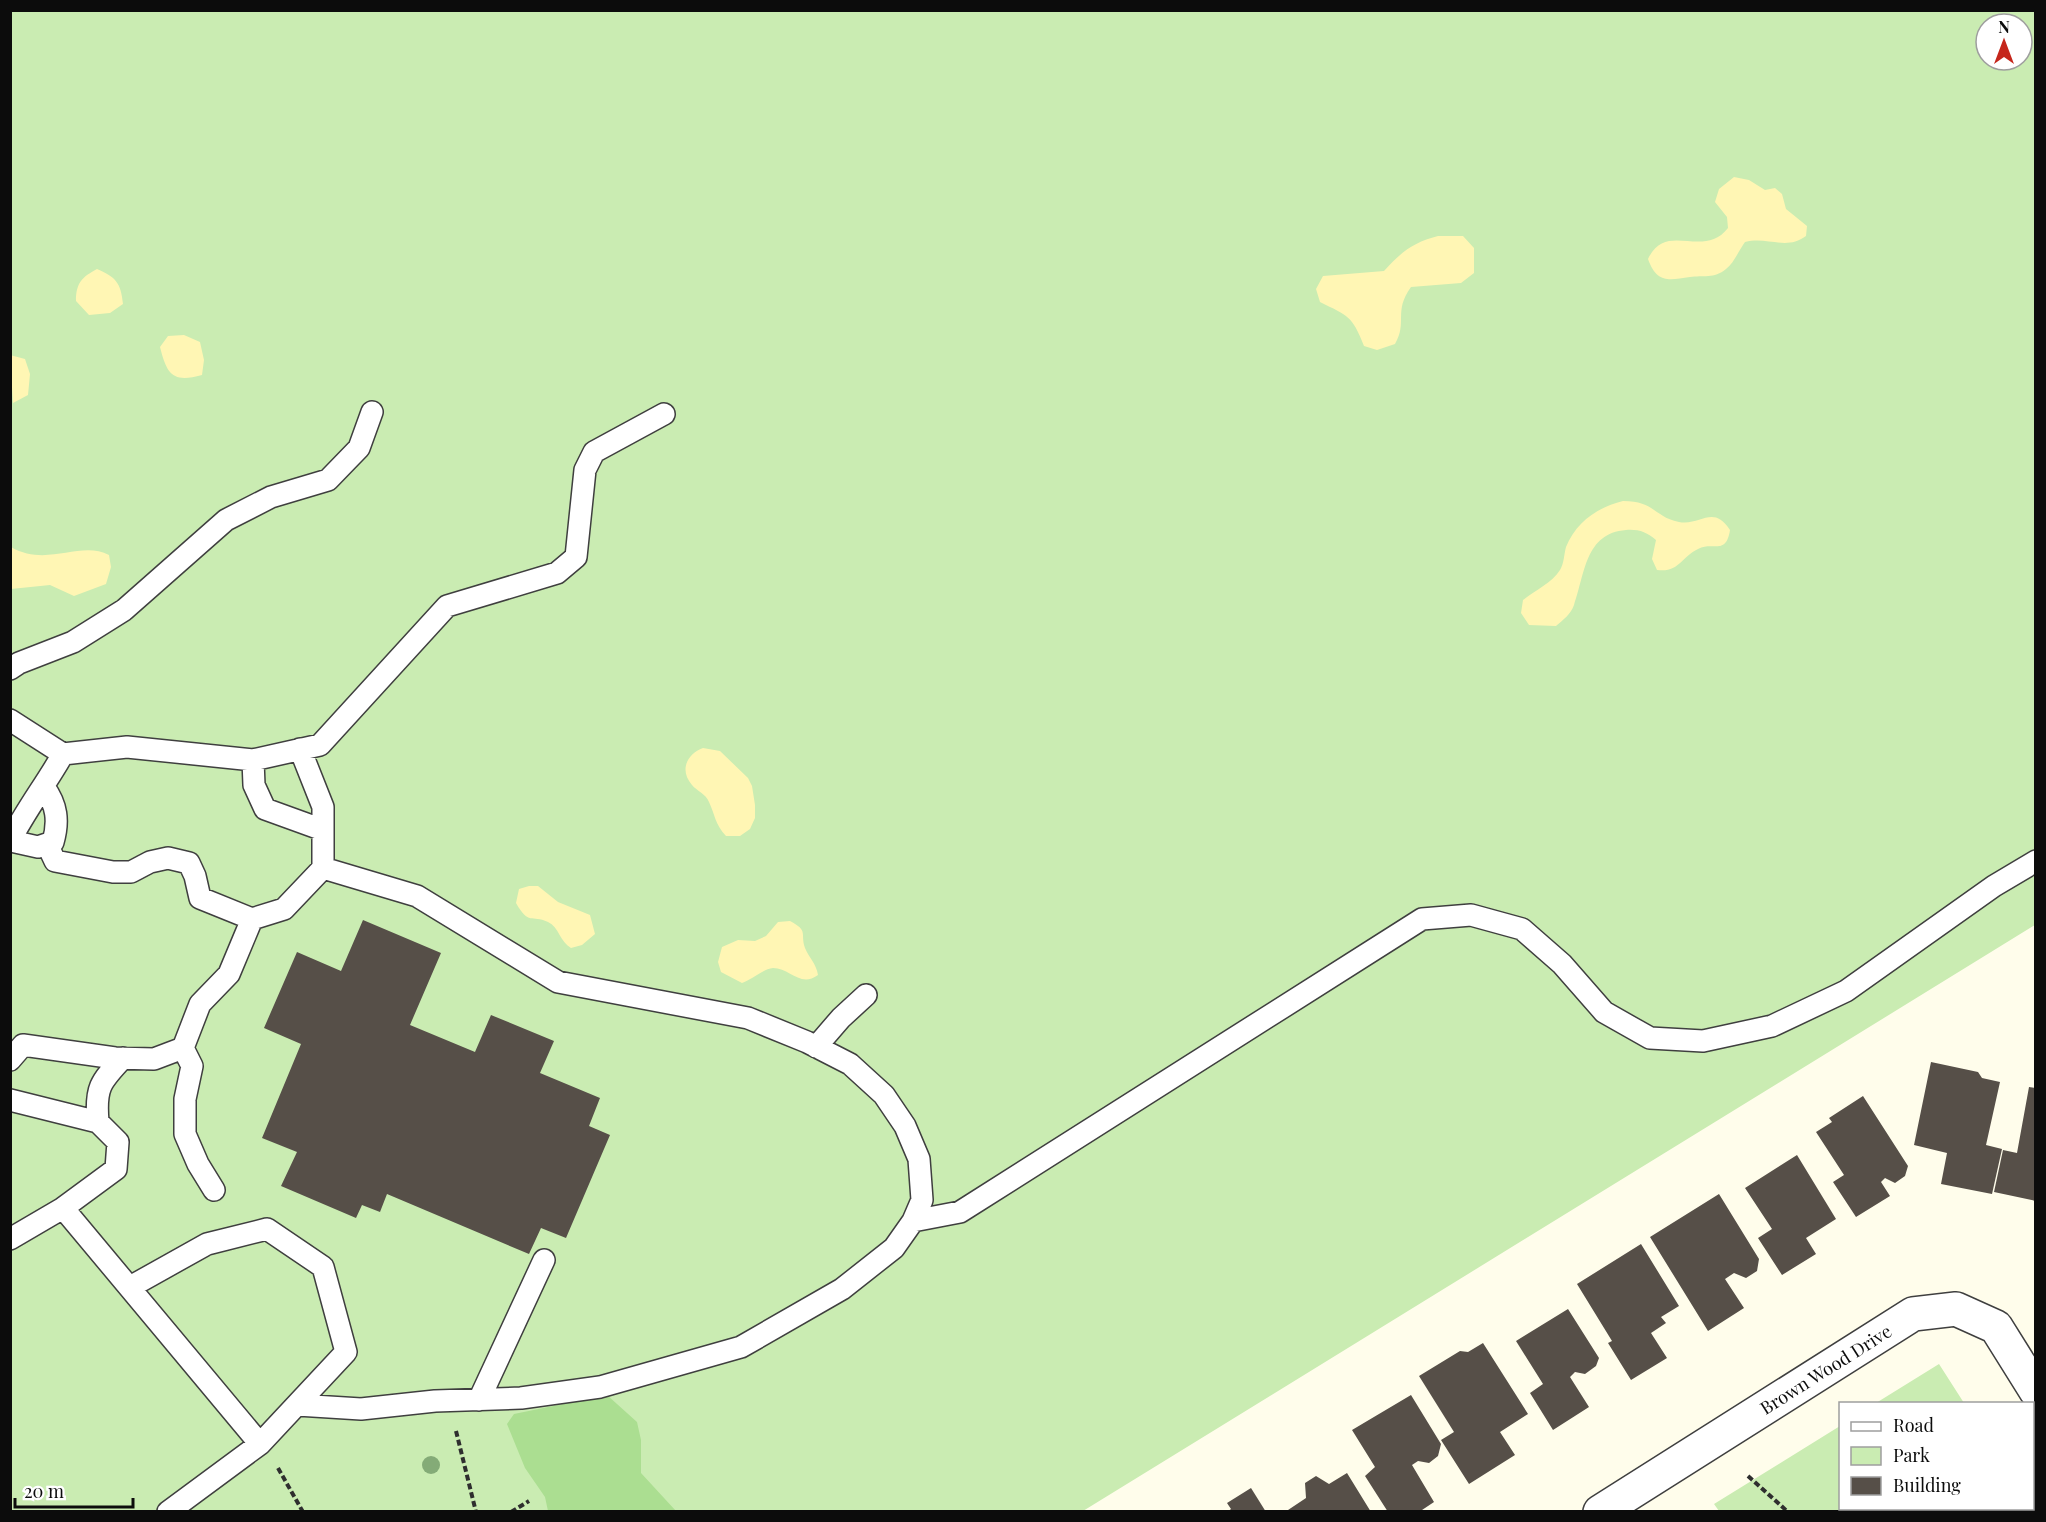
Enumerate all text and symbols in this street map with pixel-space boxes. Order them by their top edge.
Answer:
north arrow [1974,12,2034,72]
text: N [1998,16,2010,37]
street label: Brown Wood Drive [1755,1319,1896,1420]
legend [1839,1402,2034,1510]
text: Road [1893,1413,1934,1437]
text: Park [1893,1443,1930,1467]
scale bar [15,1471,134,1509]
text: Building [1893,1473,1961,1497]
text: 20 m [24,1479,64,1503]

